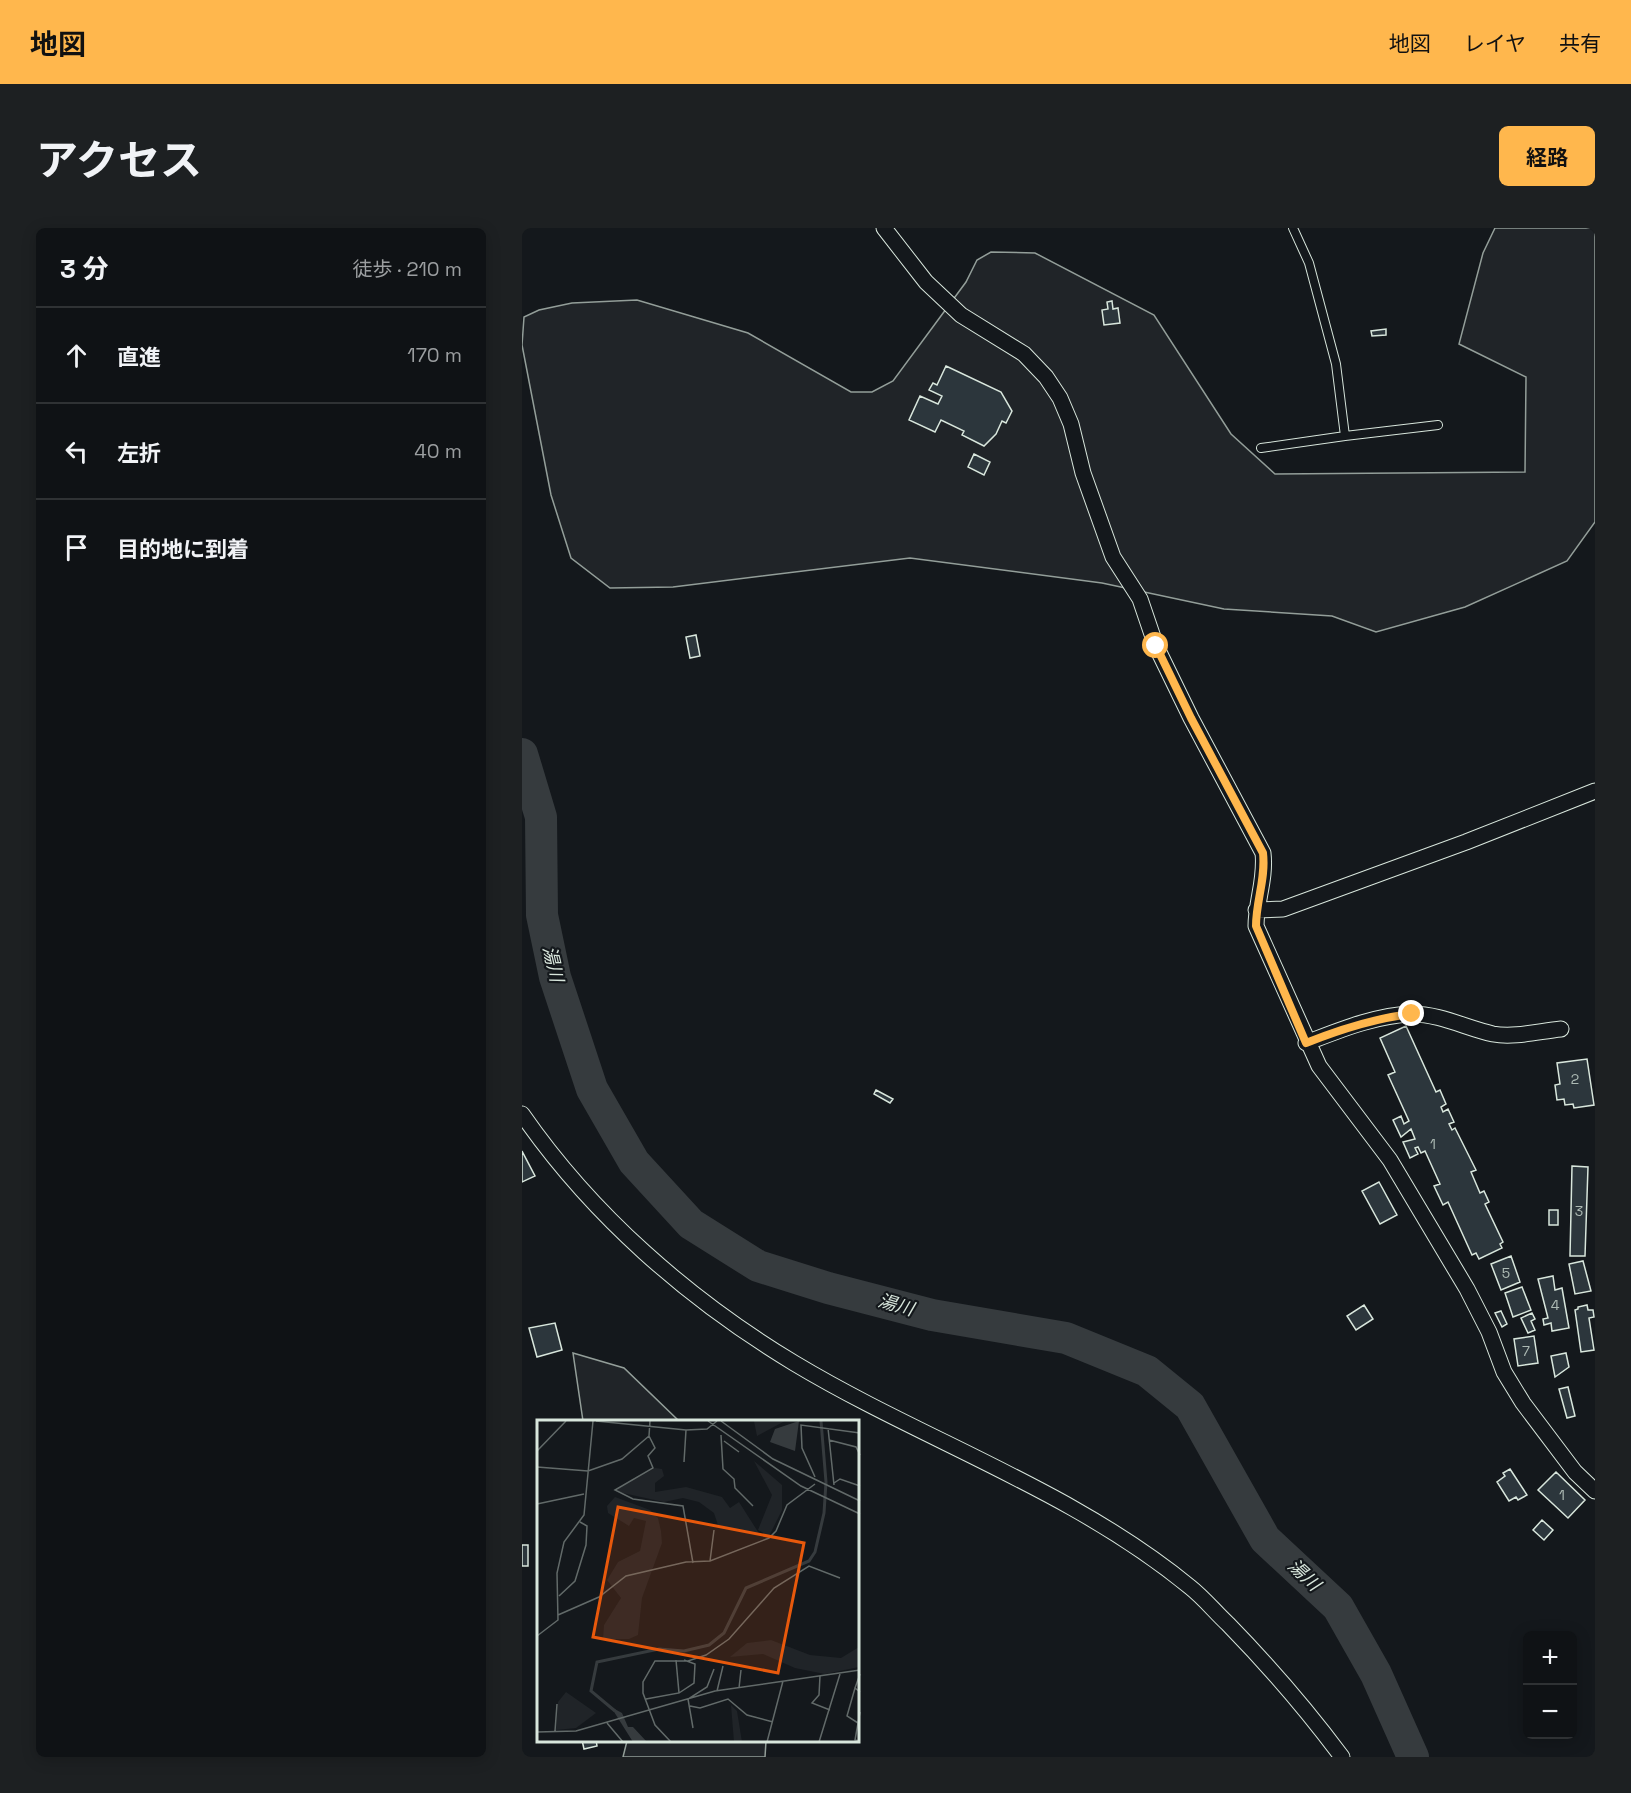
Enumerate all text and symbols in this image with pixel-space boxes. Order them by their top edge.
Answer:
text: 地図 [30,26,86,62]
text: 地図 [1389,30,1431,57]
text: レイヤ [1464,30,1526,57]
text: 共有 [1559,30,1601,57]
button: 経路 [1499,126,1595,186]
text: アクセス [36,134,202,187]
text: 3 分 [60,252,108,286]
text: 徒歩 · 210 m [352,256,462,282]
icon: ahead [60,339,93,372]
text: 170 m [407,342,462,368]
text: 直進 [117,343,161,371]
icon: left [60,435,93,468]
text: 40 m [414,438,462,464]
text: 左折 [117,439,161,467]
icon: arrive [60,531,93,564]
text: 目的地に到着 [117,535,249,563]
route start [1142,632,1168,658]
water label: 湯川 [538,944,569,986]
route end [1398,1000,1424,1026]
house number: 2 [1571,1070,1579,1088]
house number: 1 [1430,1135,1436,1153]
house number: 3 [1575,1202,1583,1220]
house number: 5 [1502,1264,1510,1282]
water label: 湯川 [876,1289,919,1321]
house number: 4 [1551,1296,1560,1314]
house number: 7 [1522,1342,1530,1360]
inset map [537,1420,860,1742]
house number: 1 [1559,1486,1565,1504]
water label: 湯川 [1283,1554,1327,1597]
map controls [1523,1631,1577,1739]
button: + [1523,1631,1577,1685]
button: − [1523,1685,1577,1739]

